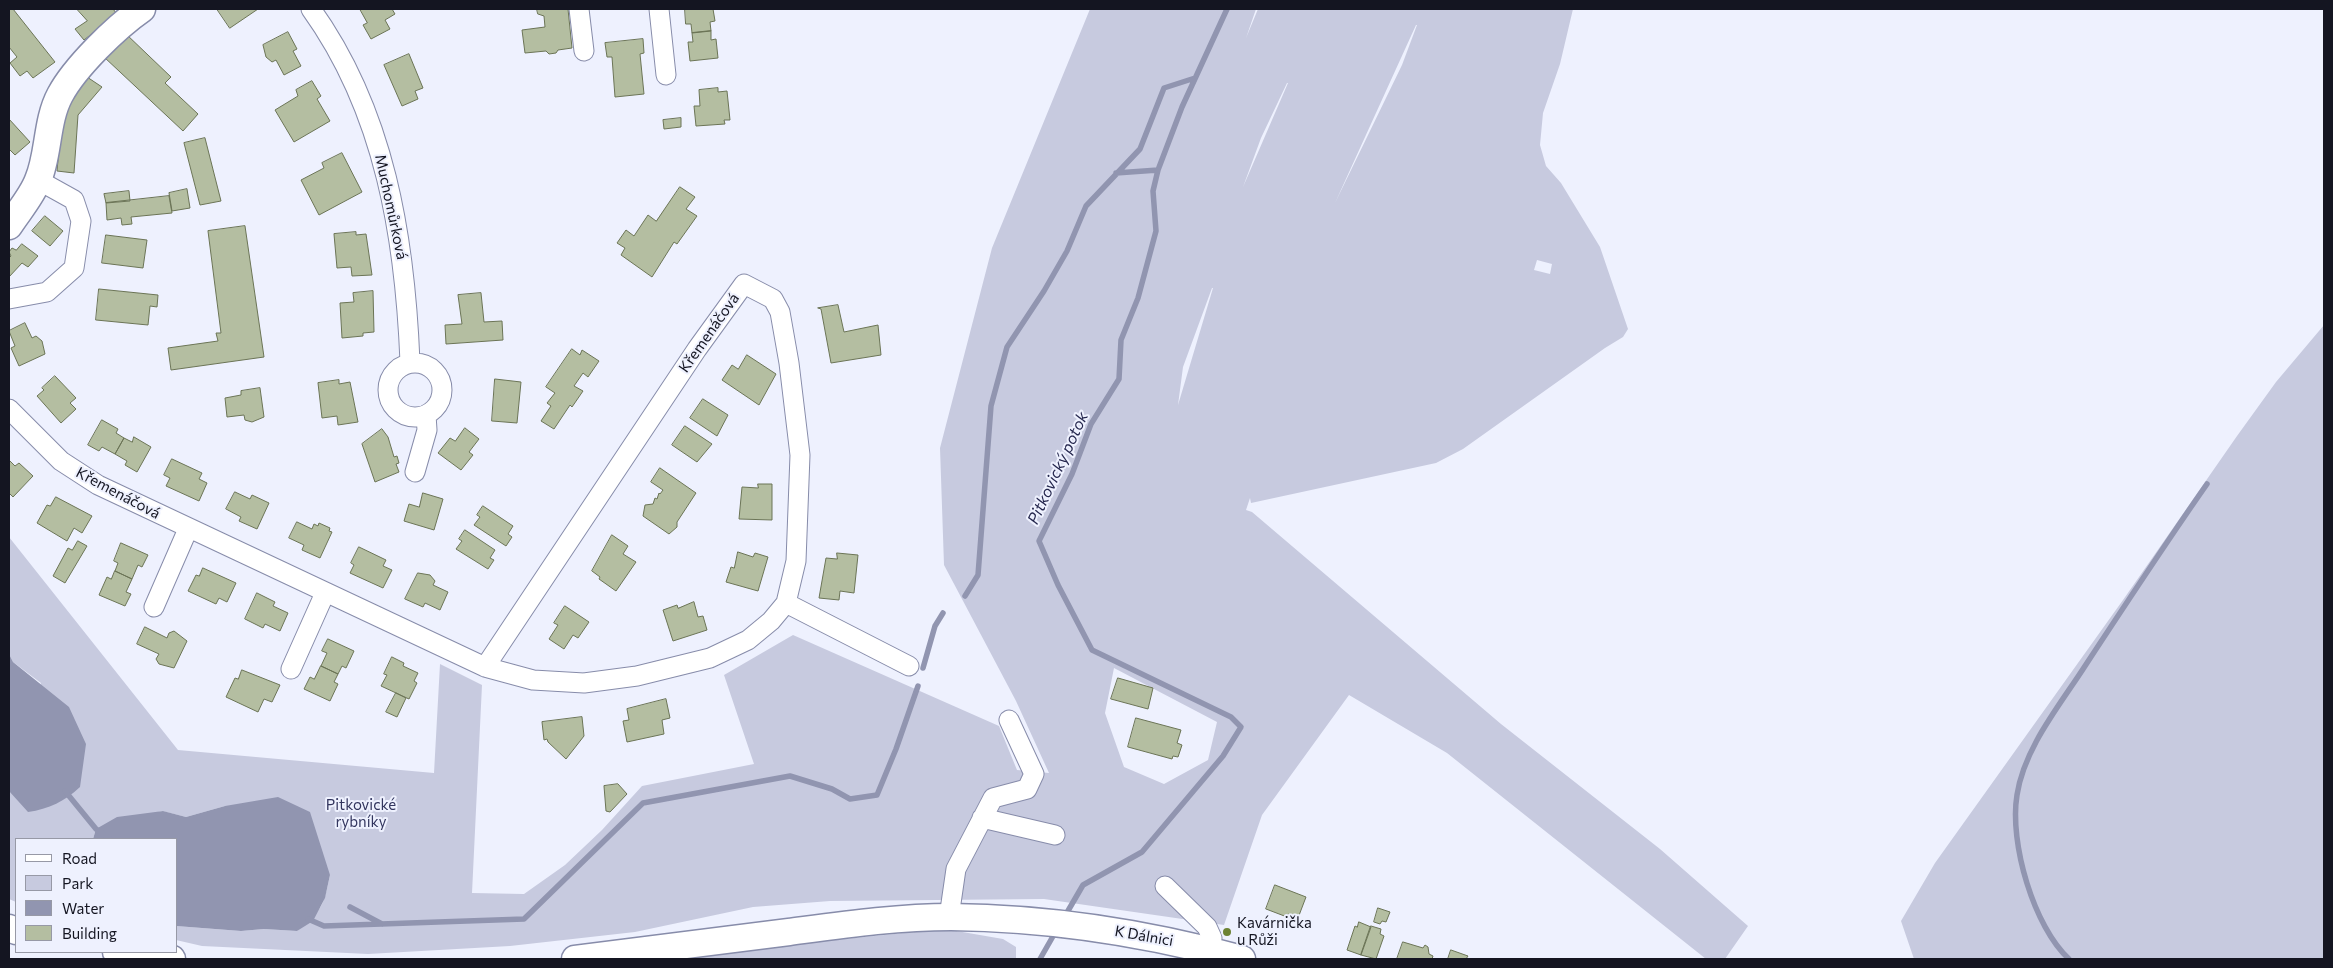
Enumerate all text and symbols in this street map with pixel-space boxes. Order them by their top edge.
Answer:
street label: Muchomůrková [371,153,411,261]
street label: Křemenáčová [675,290,743,376]
water label: Pitkovický potok [1024,409,1092,527]
street label: Křemenáčová [73,463,163,523]
park label: Pitkovické rybníky [326,796,396,831]
legend [15,838,178,953]
text: Road [62,849,97,867]
text: Park [62,874,93,892]
text: Water [62,899,104,917]
place label: Kavárnička u Růži [1237,914,1312,949]
street label: K Dálnici [1113,922,1175,950]
text: Building [62,924,117,942]
marker: Kavárnička u Růži [1221,926,1233,938]

